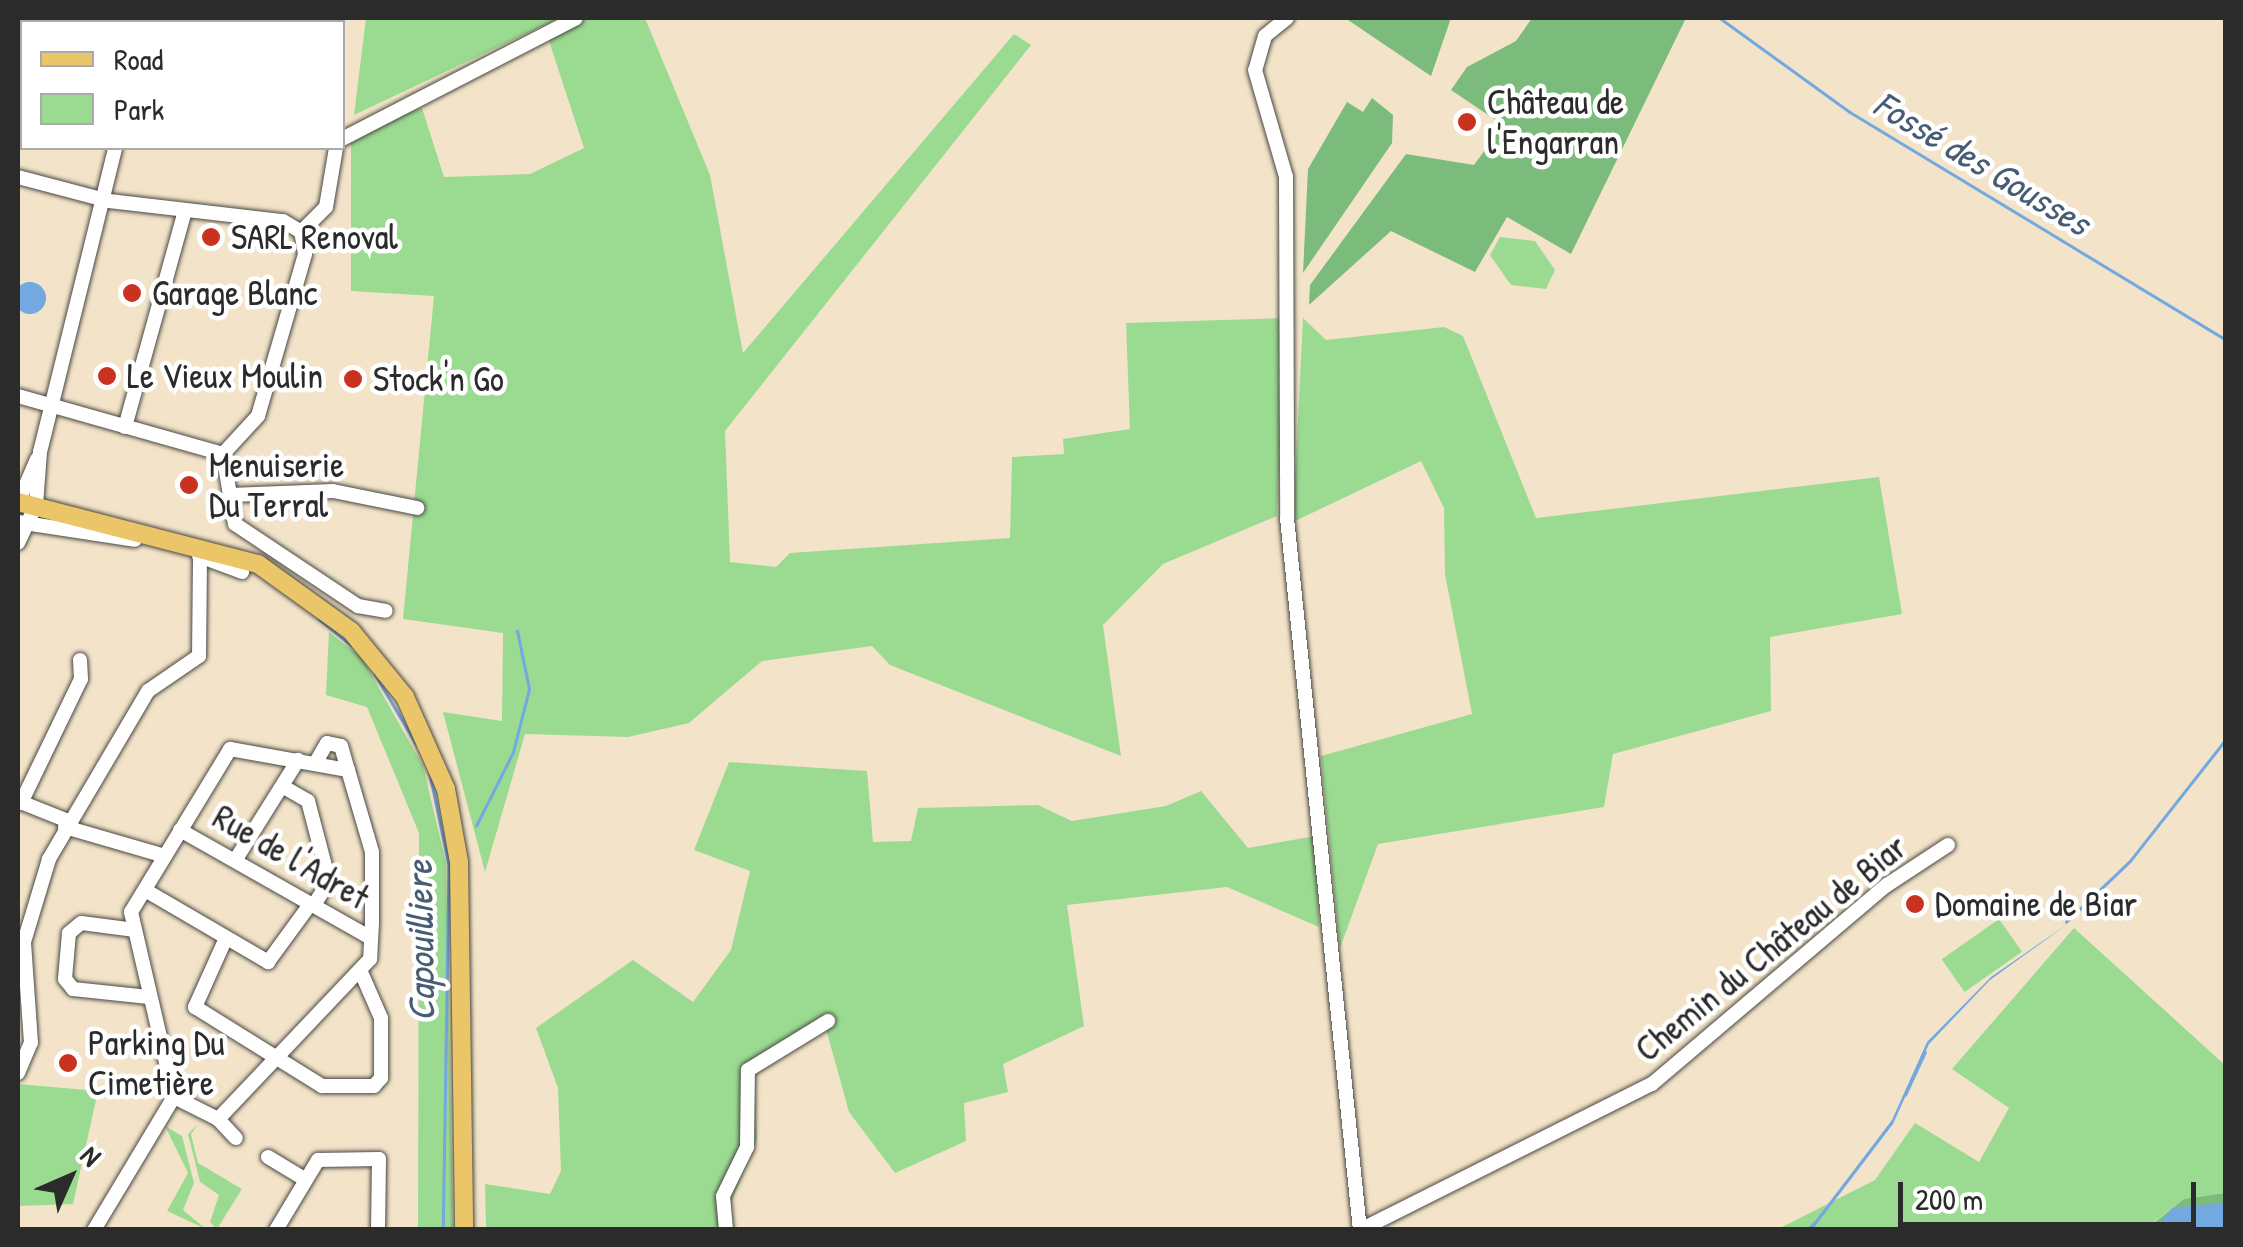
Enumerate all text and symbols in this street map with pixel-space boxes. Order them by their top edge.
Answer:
legend [20,20,345,150]
text: Road [114,39,163,79]
place label: Château de l'Engarran [1487,81,1624,163]
water label: Fossé des Gousses [1866,81,2098,245]
text: Park [114,89,164,129]
marker: Château de l'Engarran [1456,111,1478,133]
place label: SARL Renoval [231,216,398,258]
marker: SARL Renoval [200,226,222,248]
place label: Garage Blanc [152,272,317,314]
marker: Garage Blanc [121,282,143,304]
place label: Le Vieux Moulin [127,355,323,397]
place label: Stock'n Go [373,358,504,400]
marker: Le Vieux Moulin [96,365,118,387]
marker: Stock'n Go [342,368,364,390]
place label: Menuiserie Du Terral [209,444,344,526]
marker: Menuiserie Du Terral [178,474,200,496]
street label: Rue de l'Adret [206,796,376,918]
street label: Chemin du Château de Biar [1627,826,1915,1070]
water label: Capouilliere [396,860,444,1022]
place label: Domaine de Biar [1935,883,2137,925]
marker: Domaine de Biar [1904,893,1926,915]
place label: Parking Du Cimetière [88,1022,224,1104]
marker: Parking Du Cimetière [57,1052,79,1074]
north arrow [20,1127,120,1227]
text: N [73,1137,110,1174]
scale bar [1903,1162,2200,1224]
text: 200 m [1915,1179,1983,1219]

